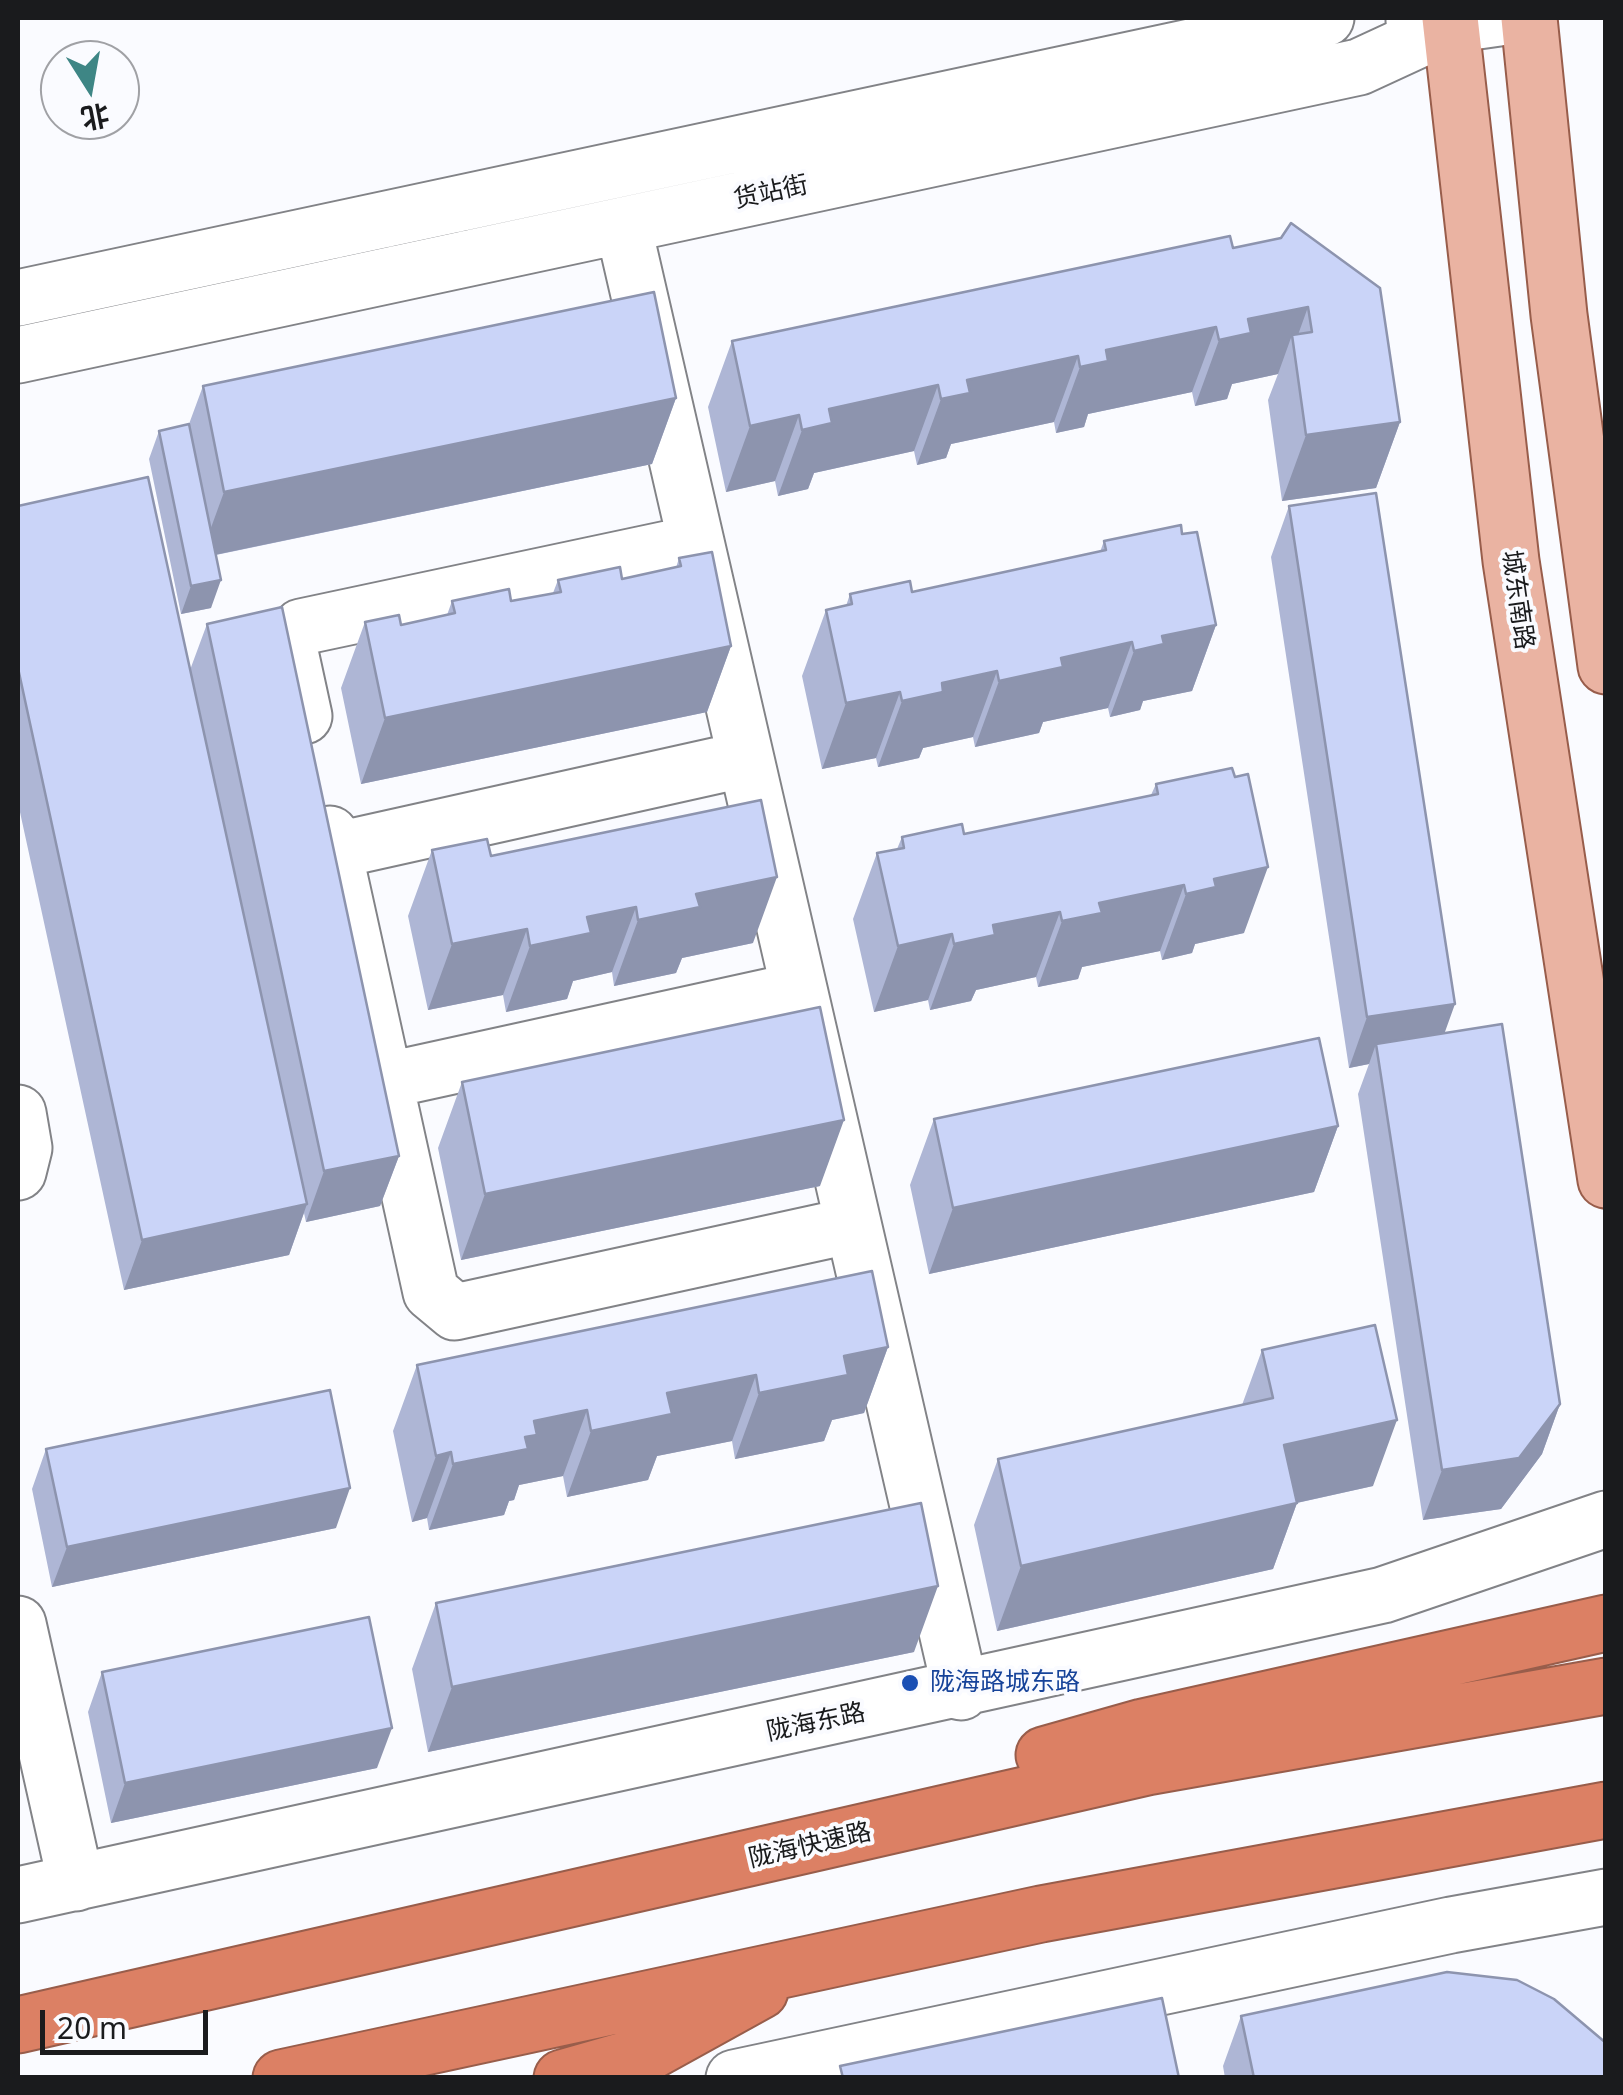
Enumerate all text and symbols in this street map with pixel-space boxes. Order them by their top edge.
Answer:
north arrow [40,40,140,140]
text: 北 [78,96,113,139]
street label: 货站街 [731,171,811,215]
street label: 城东南路 [1495,548,1539,652]
place label: 陇海路城东路 [930,1668,1080,1698]
marker: 陇海路城东路 [899,1672,921,1694]
street label: 陇海东路 [764,1698,868,1748]
street label: 陇海快速路 [746,1817,874,1875]
scale bar [45,1990,212,2052]
text: 20 m [57,2007,127,2048]

